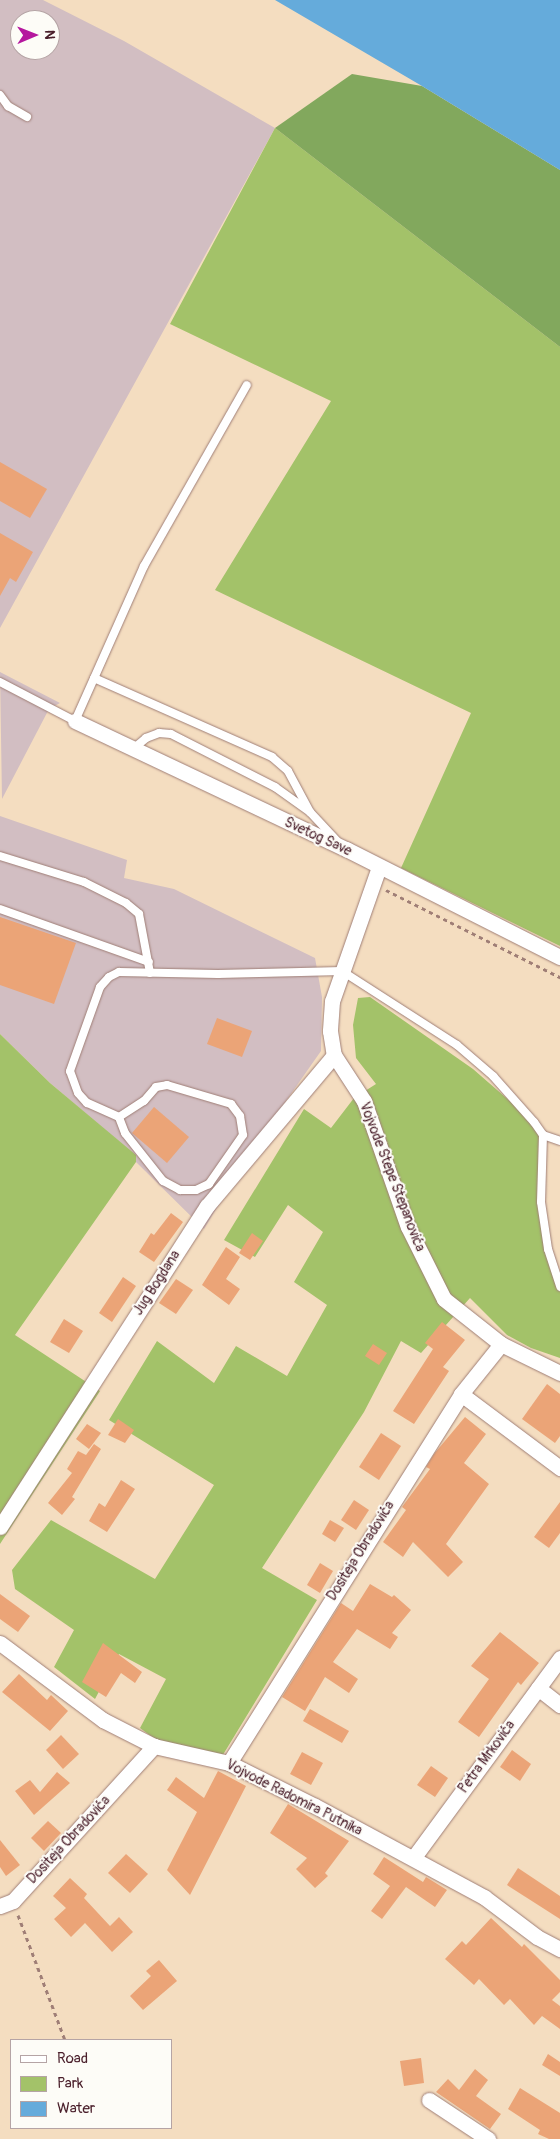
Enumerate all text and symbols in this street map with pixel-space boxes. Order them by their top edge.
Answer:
north arrow [10,10,60,60]
text: N [41,30,58,40]
street label: Svetog Save [282,814,354,860]
street label: Vojvode Stepe Stepanovića [356,1100,428,1254]
street label: Jug Bogdana [130,1248,184,1318]
street label: Dositeja Obradovića [324,1498,398,1604]
street label: Petra Mrkovića [455,1717,519,1797]
street label: Vojvode Radomira Putnika [223,1756,365,1840]
street label: Dositeja Obradovića [24,1792,114,1888]
legend [10,2039,172,2129]
text: Road [57,2049,88,2068]
text: Park [57,2074,83,2093]
text: Water [57,2099,95,2118]

